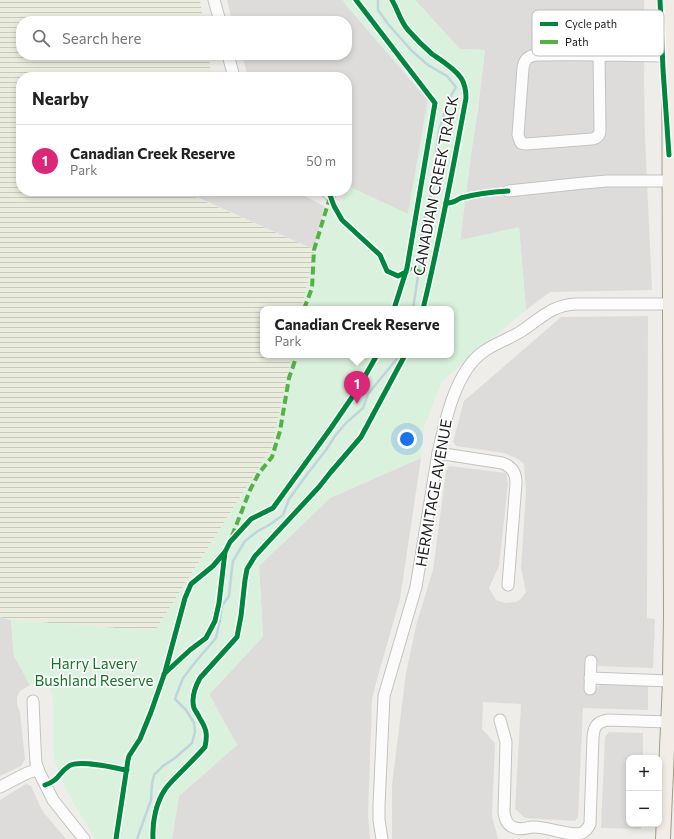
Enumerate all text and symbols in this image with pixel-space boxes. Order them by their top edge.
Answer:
legend [532,10,664,56]
search box [16,16,352,60]
text: Cycle path [565,17,617,30]
icon: search [30,27,52,49]
text: Search here [62,29,141,47]
text: Path [565,35,588,48]
text: Nearby [32,88,89,109]
street label: CANADIAN CREEK TRACK [409,94,461,277]
text: Canadian Creek Reserve [70,144,235,162]
text: 1 [42,153,48,169]
text: 50 m [306,153,336,169]
text: Park [70,162,97,178]
popup [260,306,454,358]
text: Canadian Creek Reserve [274,315,440,333]
text: Park [274,333,302,349]
pin: 1 [344,371,370,404]
street label: HERMITAGE AVENUE [411,418,455,568]
your location [397,429,417,449]
park label: Harry Lavery Bushland Reserve [35,654,153,689]
map controls [626,755,662,827]
button: + [626,755,662,791]
button: − [626,791,662,827]

